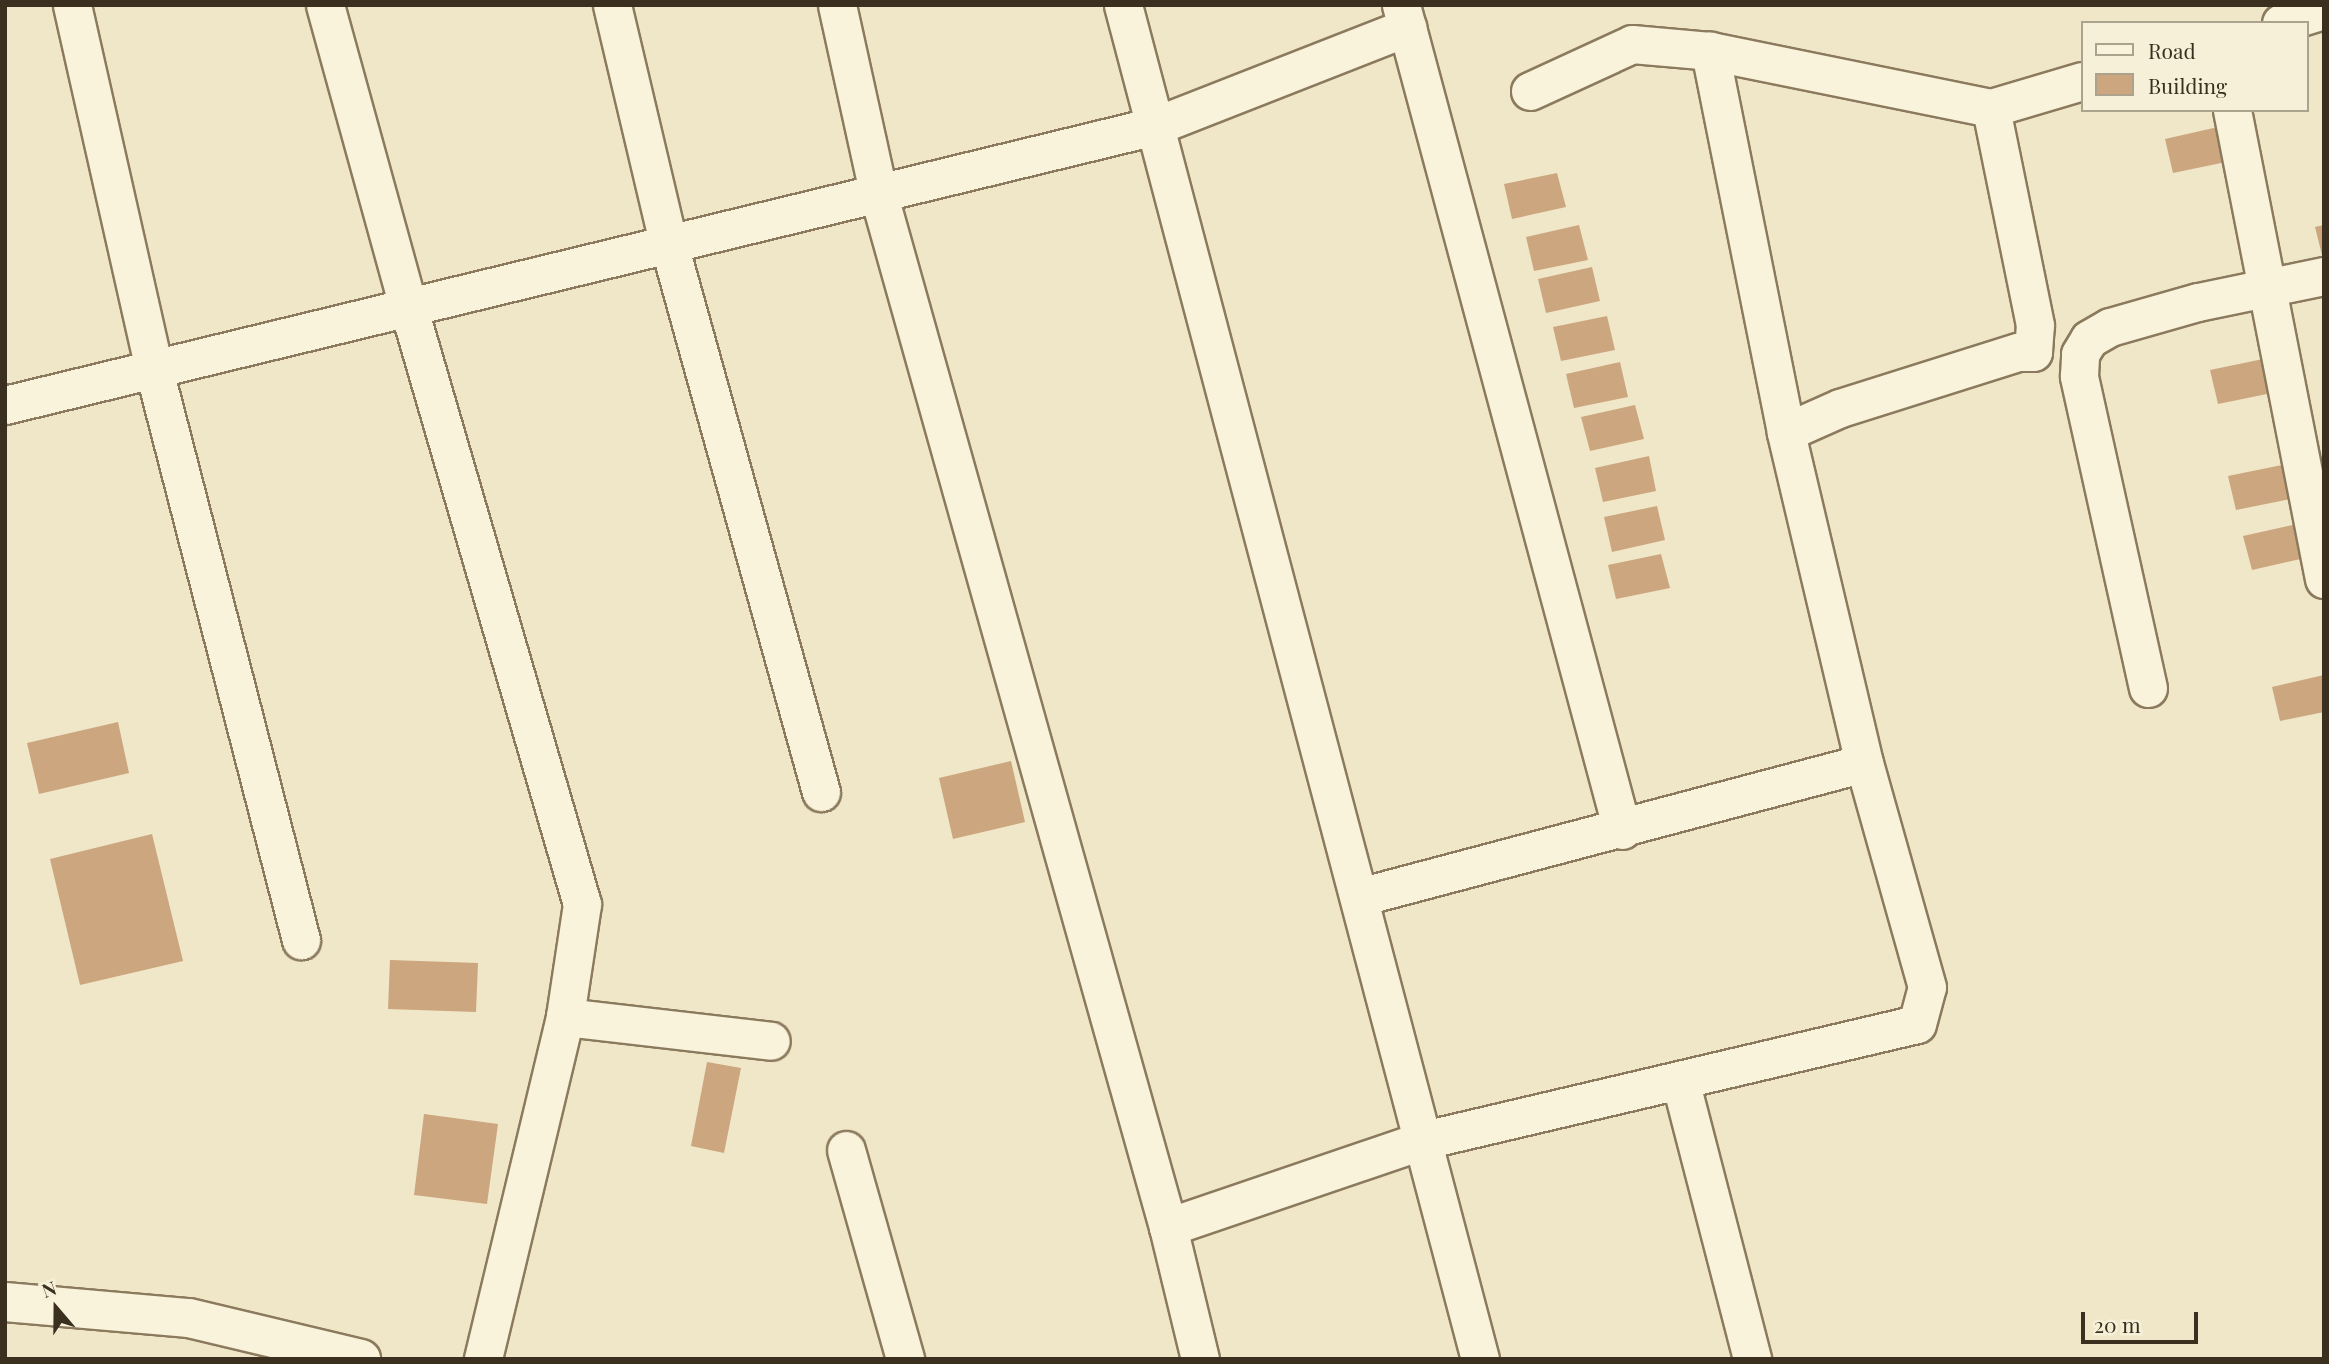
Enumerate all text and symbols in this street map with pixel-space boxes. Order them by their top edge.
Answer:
legend [2080,21,2308,112]
text: Road [2148,36,2196,64]
text: Building [2148,71,2227,99]
north arrow [21,1273,91,1343]
text: N [38,1274,60,1303]
scale bar [2084,1298,2201,1342]
text: 20 m [2094,1310,2141,1338]

